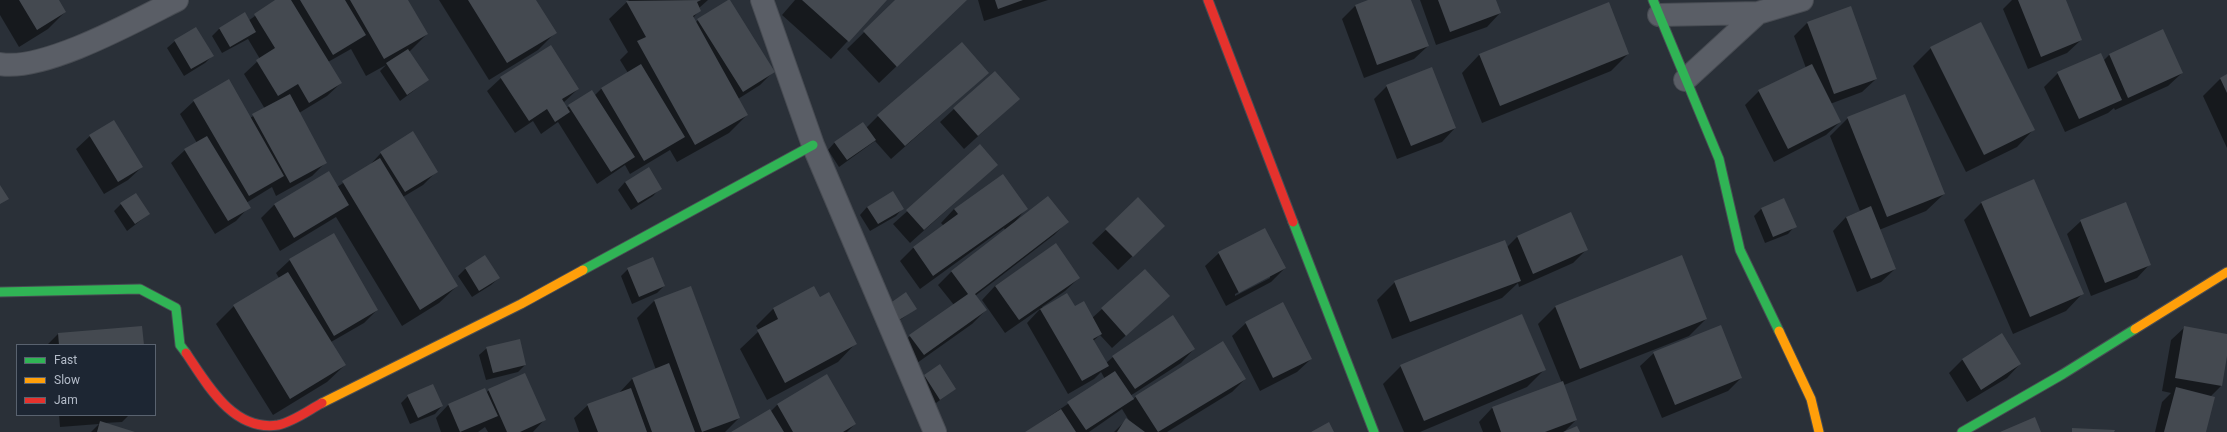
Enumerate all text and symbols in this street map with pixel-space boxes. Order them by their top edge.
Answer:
legend [16,344,156,416]
text: Fast [54,353,77,367]
text: Slow [54,373,80,387]
text: Jam [54,393,78,407]

